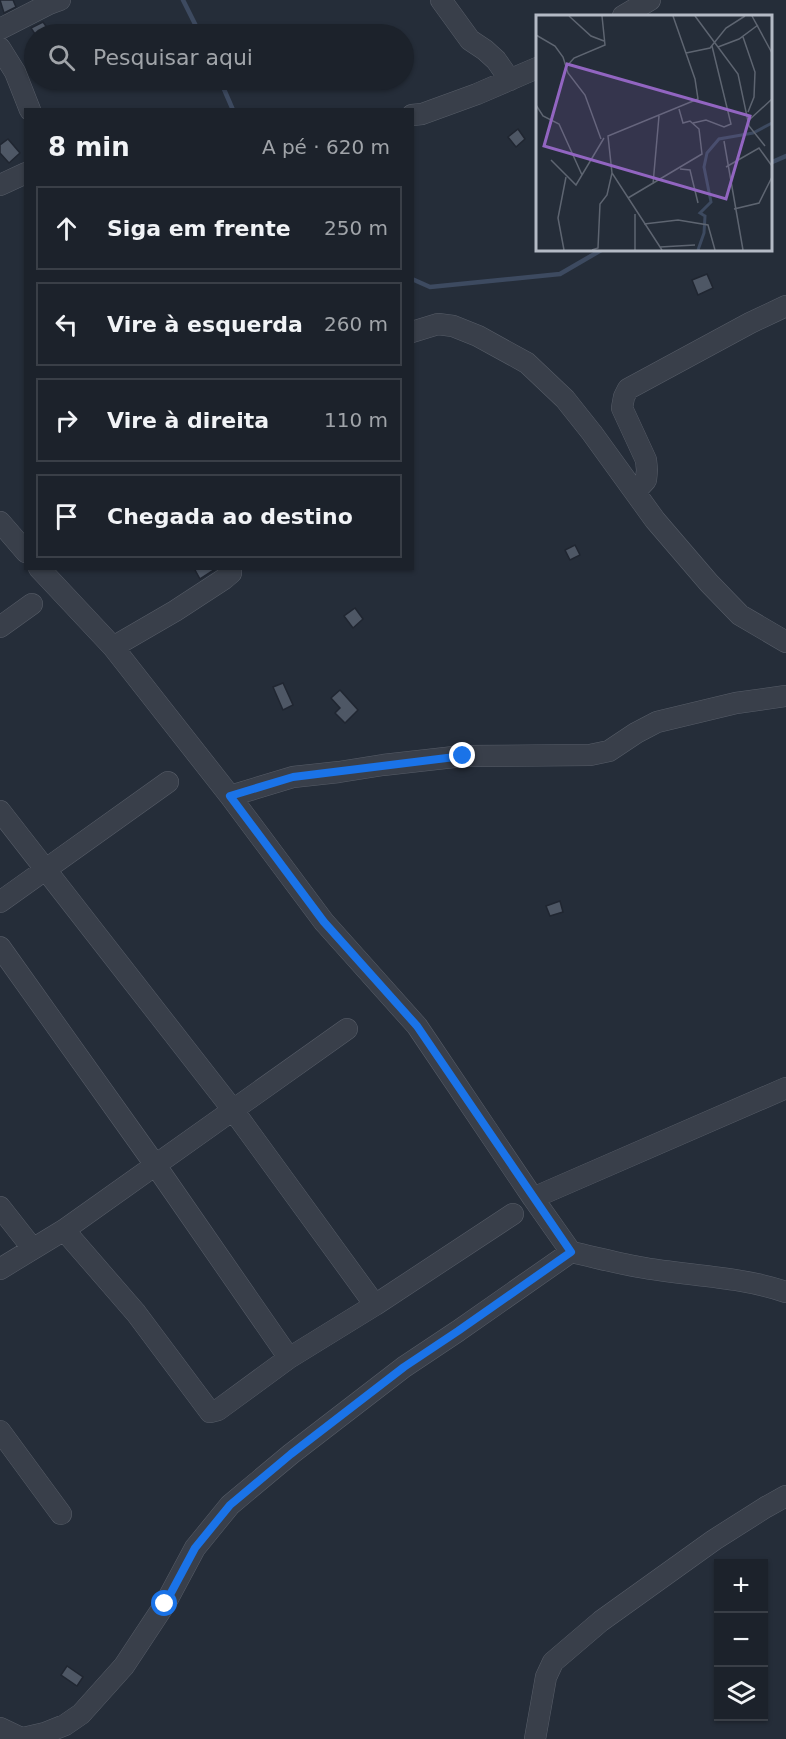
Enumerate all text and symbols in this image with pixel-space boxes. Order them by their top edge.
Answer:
inset map [536,15,771,250]
search box [24,24,414,90]
icon: search [45,41,78,74]
text: Pesquisar aqui [93,45,253,70]
text: 8 min [48,132,130,162]
text: A pé · 620 m [262,135,390,159]
icon: ahead [50,212,83,245]
text: Siga em frente [107,216,291,241]
text: 250 m [324,216,388,240]
icon: left [50,308,83,341]
text: Vire à esquerda [107,312,303,337]
text: 260 m [324,312,388,336]
icon: right [50,404,83,437]
text: Vire à direita [107,408,269,433]
text: 110 m [324,408,388,432]
icon: arrive [50,500,83,533]
text: Chegada ao destino [107,504,353,529]
route end [449,742,475,768]
map controls [714,1559,768,1721]
button: + [714,1559,768,1613]
route start [151,1590,177,1616]
button: − [714,1613,768,1667]
button: layers [714,1667,768,1721]

